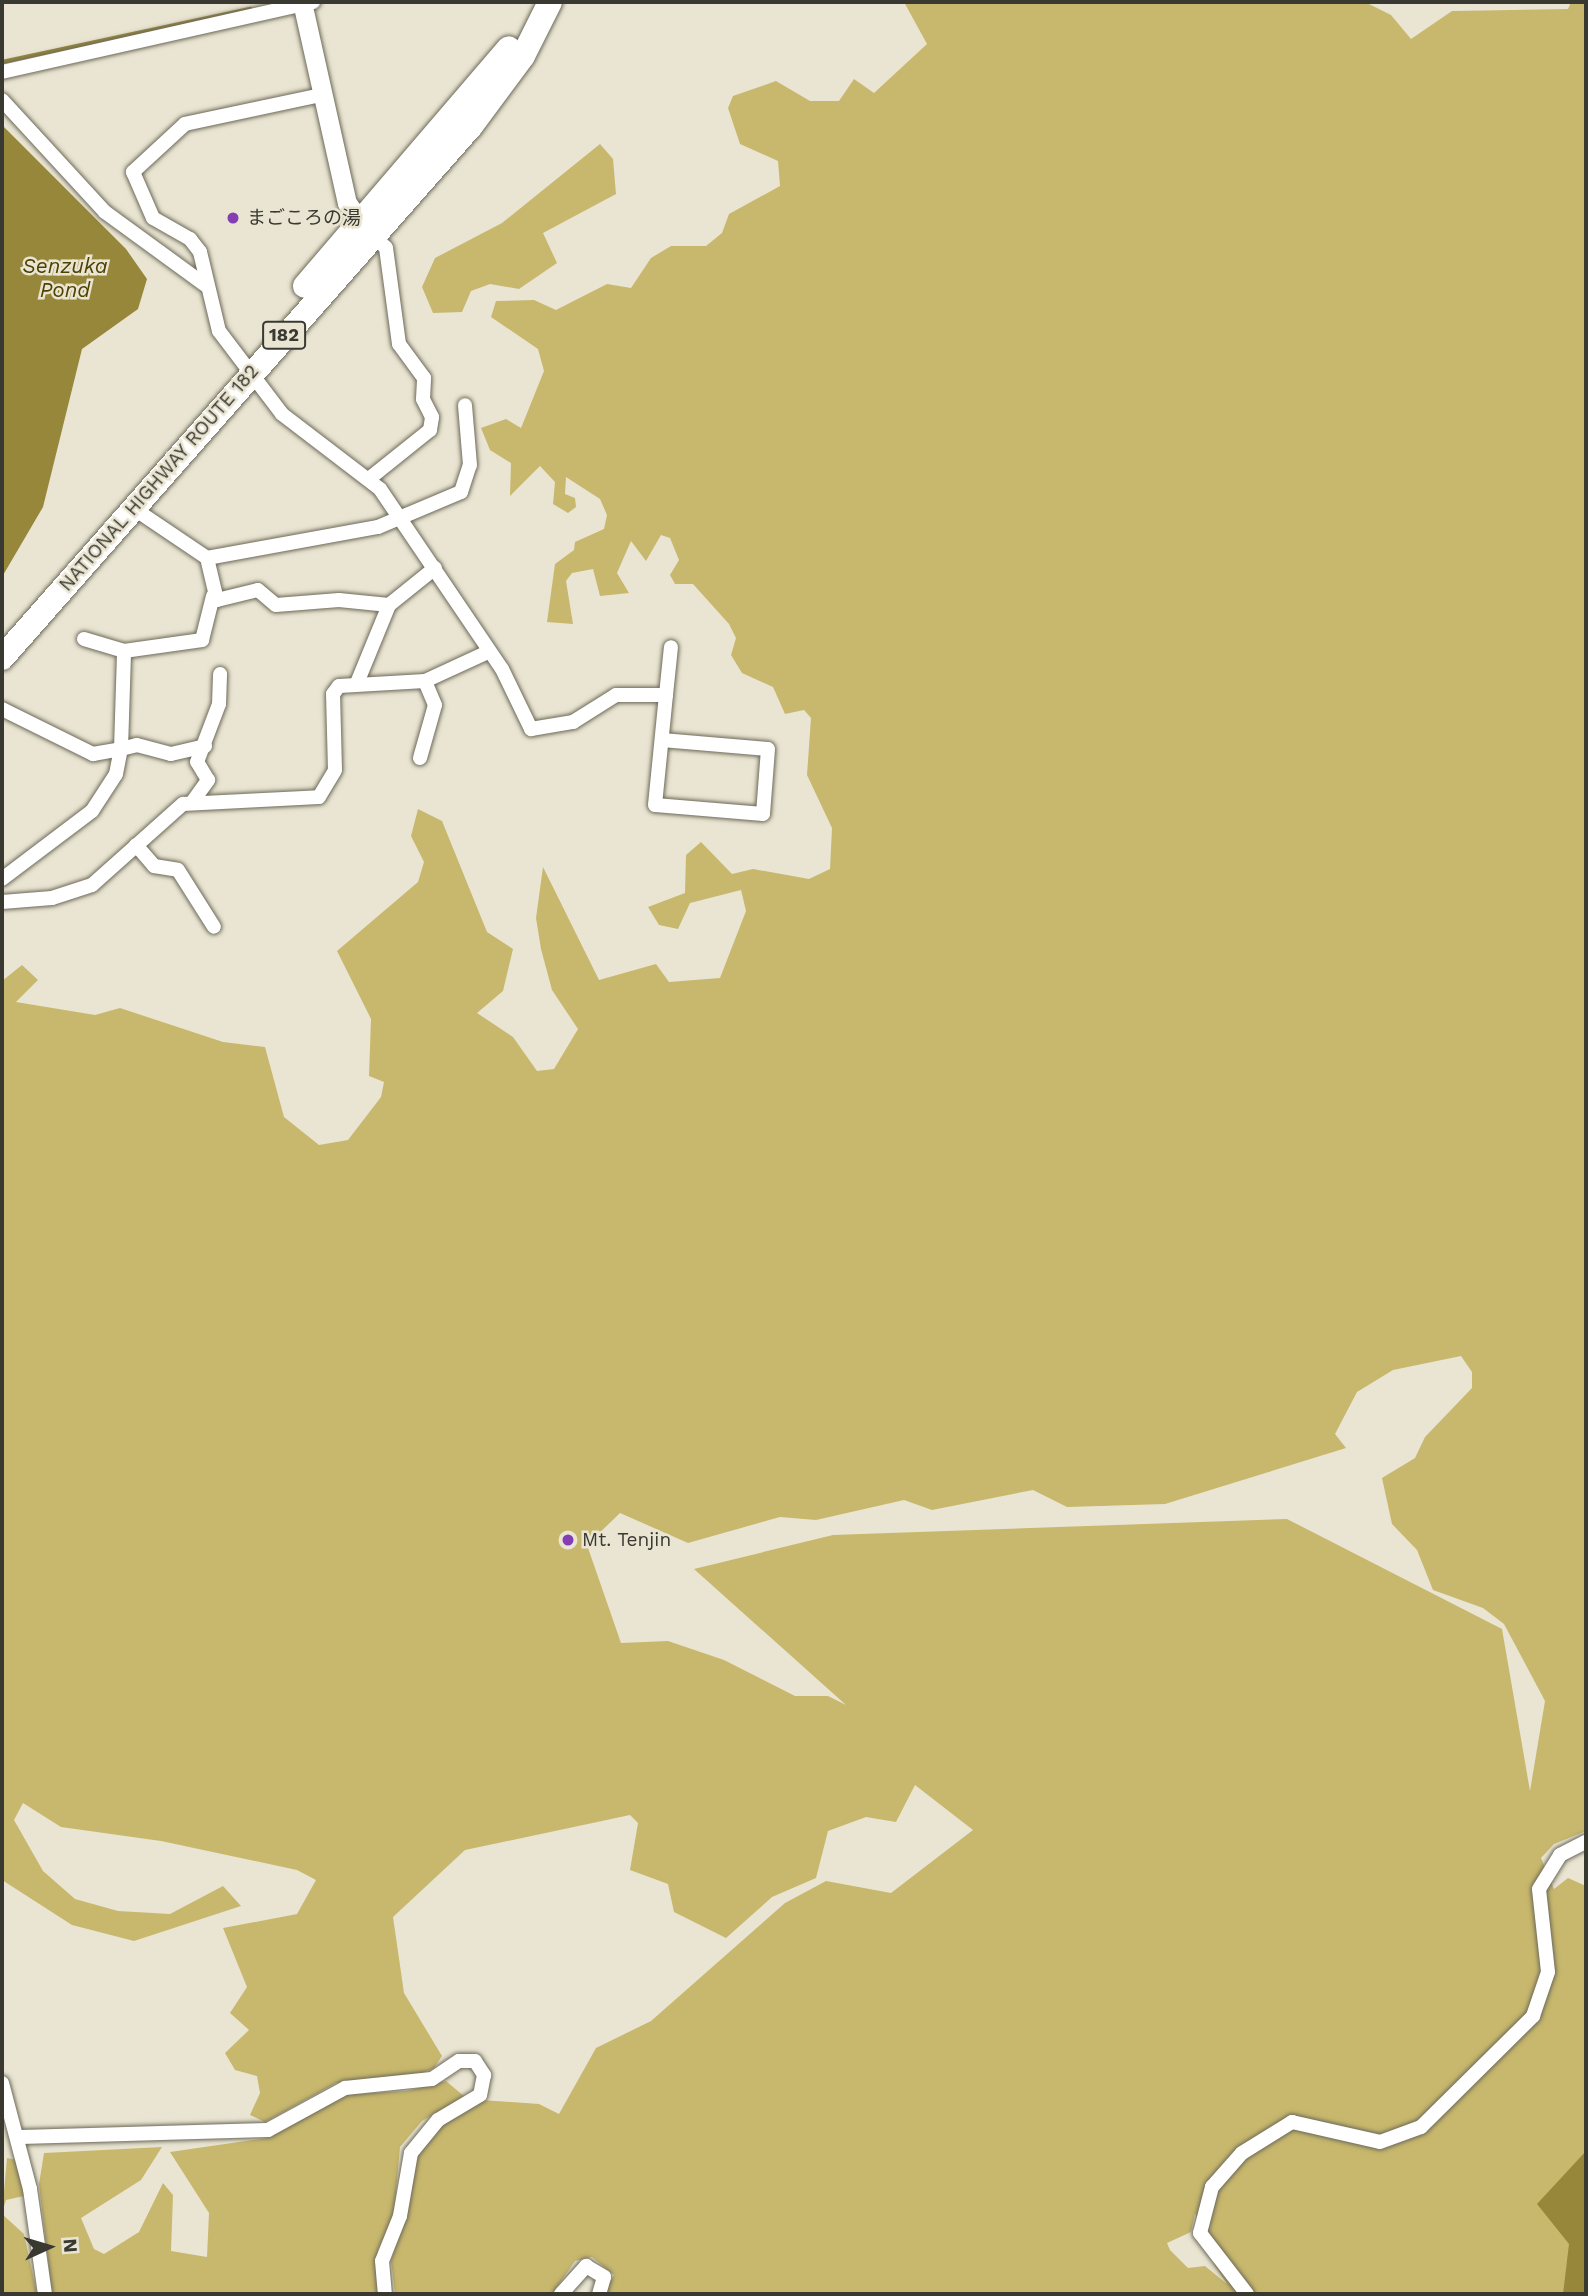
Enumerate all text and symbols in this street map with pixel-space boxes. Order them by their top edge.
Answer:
place label: まごころの湯 [247,207,361,229]
marker: まごころの湯 [225,210,241,226]
water label: Senzuka Pond [22,253,108,303]
road number: 182 [261,320,307,349]
street label: NATIONAL HIGHWAY ROUTE 182 [54,359,264,597]
place label: Mt. Tenjin [582,1529,672,1551]
marker: Mt. Tenjin [560,1532,576,1548]
north arrow [14,2212,84,2282]
text: N [58,2238,82,2253]

